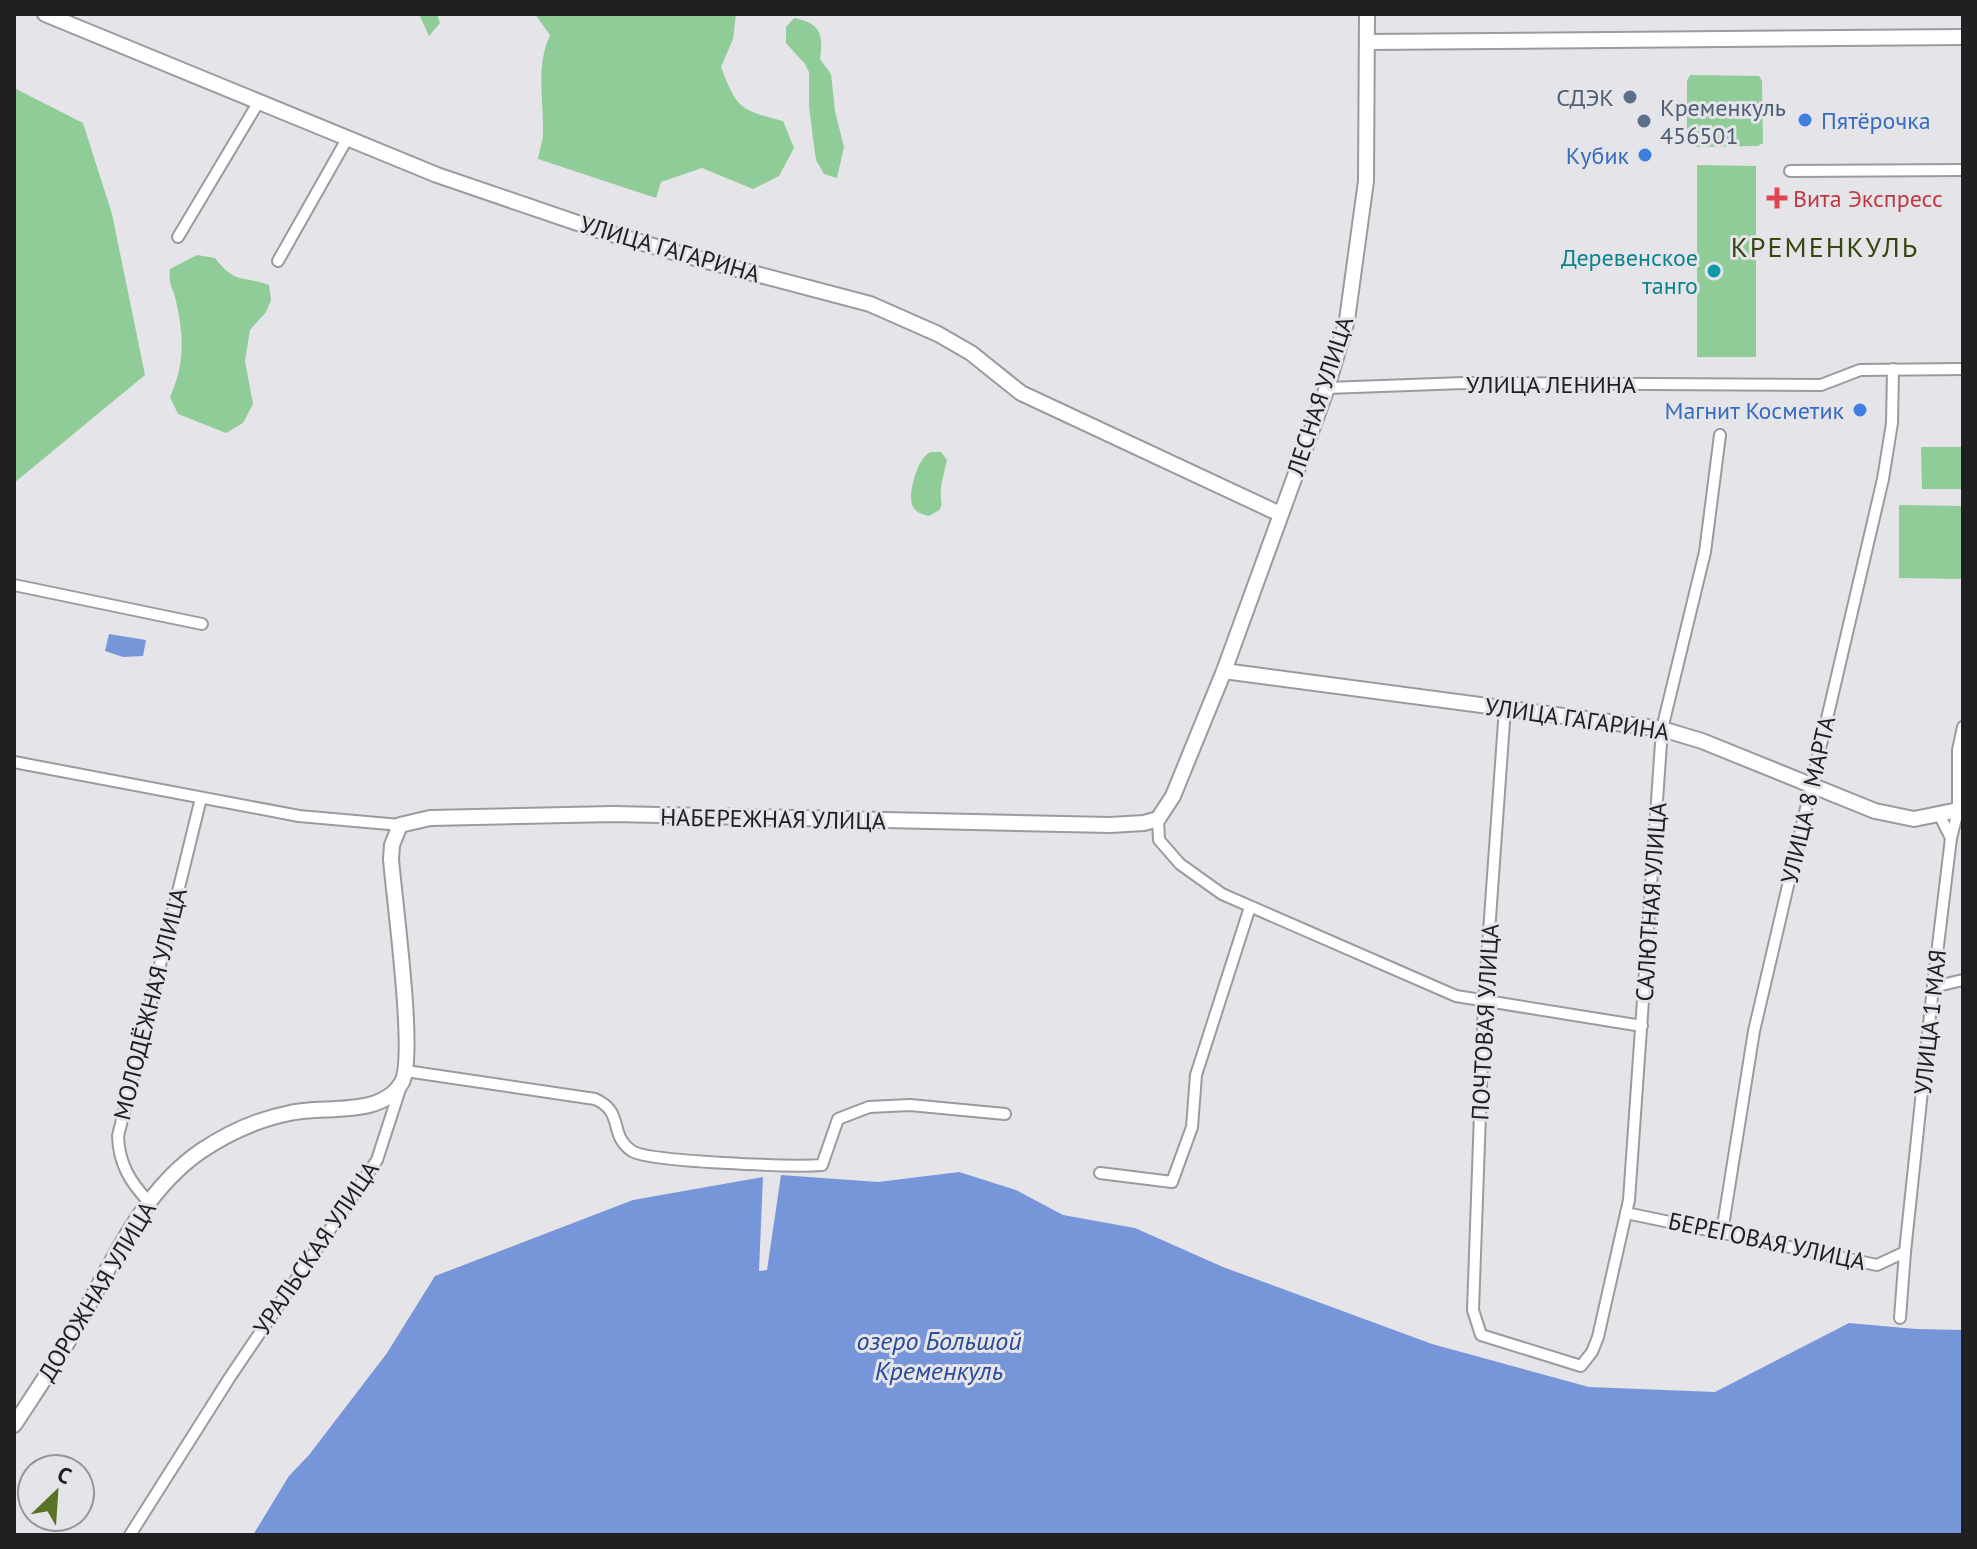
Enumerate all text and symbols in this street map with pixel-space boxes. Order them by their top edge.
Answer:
place label: СДЭК [1556,82,1614,113]
marker: СДЭК [1621,88,1639,106]
place label: Кременкуль 456501 [1660,92,1786,151]
place label: Пятёрочка [1821,105,1931,136]
marker: Пятёрочка [1796,111,1814,129]
marker: Кременкуль 456501 [1635,112,1653,130]
place label: Кубик [1566,140,1630,171]
marker: Кубик [1636,146,1654,164]
place label: Вита Экспресс [1793,183,1943,214]
marker: Вита Экспресс [1768,189,1786,207]
street label: УЛИЦА ГАГАРИНА [576,208,764,290]
district label: КРЕМЕНКУЛЬ [1731,228,1919,265]
place label: Деревенское танго [1561,242,1698,301]
marker: Деревенское танго [1705,262,1723,280]
street label: ЛЕСНАЯ УЛИЦА [1279,313,1360,480]
street label: УЛИЦА ЛЕНИНА [1466,369,1636,400]
place label: Магнит Косметик [1664,395,1845,426]
marker: Магнит Косметик [1851,401,1869,419]
street label: УЛИЦА ГАГАРИНА [1483,691,1671,747]
street label: УЛИЦА 8 МАРТА [1774,713,1842,887]
street label: САЛЮТНАЯ УЛИЦА [1629,801,1673,1003]
street label: НАБЕРЕЖНАЯ УЛИЦА [660,802,886,836]
street label: МОЛОДЁЖНАЯ УЛИЦА [106,885,194,1123]
street label: ПОЧТОВАЯ УЛИЦА [1464,923,1506,1121]
street label: УЛИЦА 1 МАЯ [1907,948,1953,1096]
street label: УРАЛЬСКАЯ УЛИЦА [246,1155,386,1341]
street label: ДОРОЖНАЯ УЛИЦА [31,1196,163,1386]
street label: БЕРЕГОВАЯ УЛИЦА [1666,1205,1868,1277]
water label: озеро Большой Кременкуль [856,1324,1022,1387]
north arrow [16,1453,96,1533]
text: С [53,1460,76,1490]

